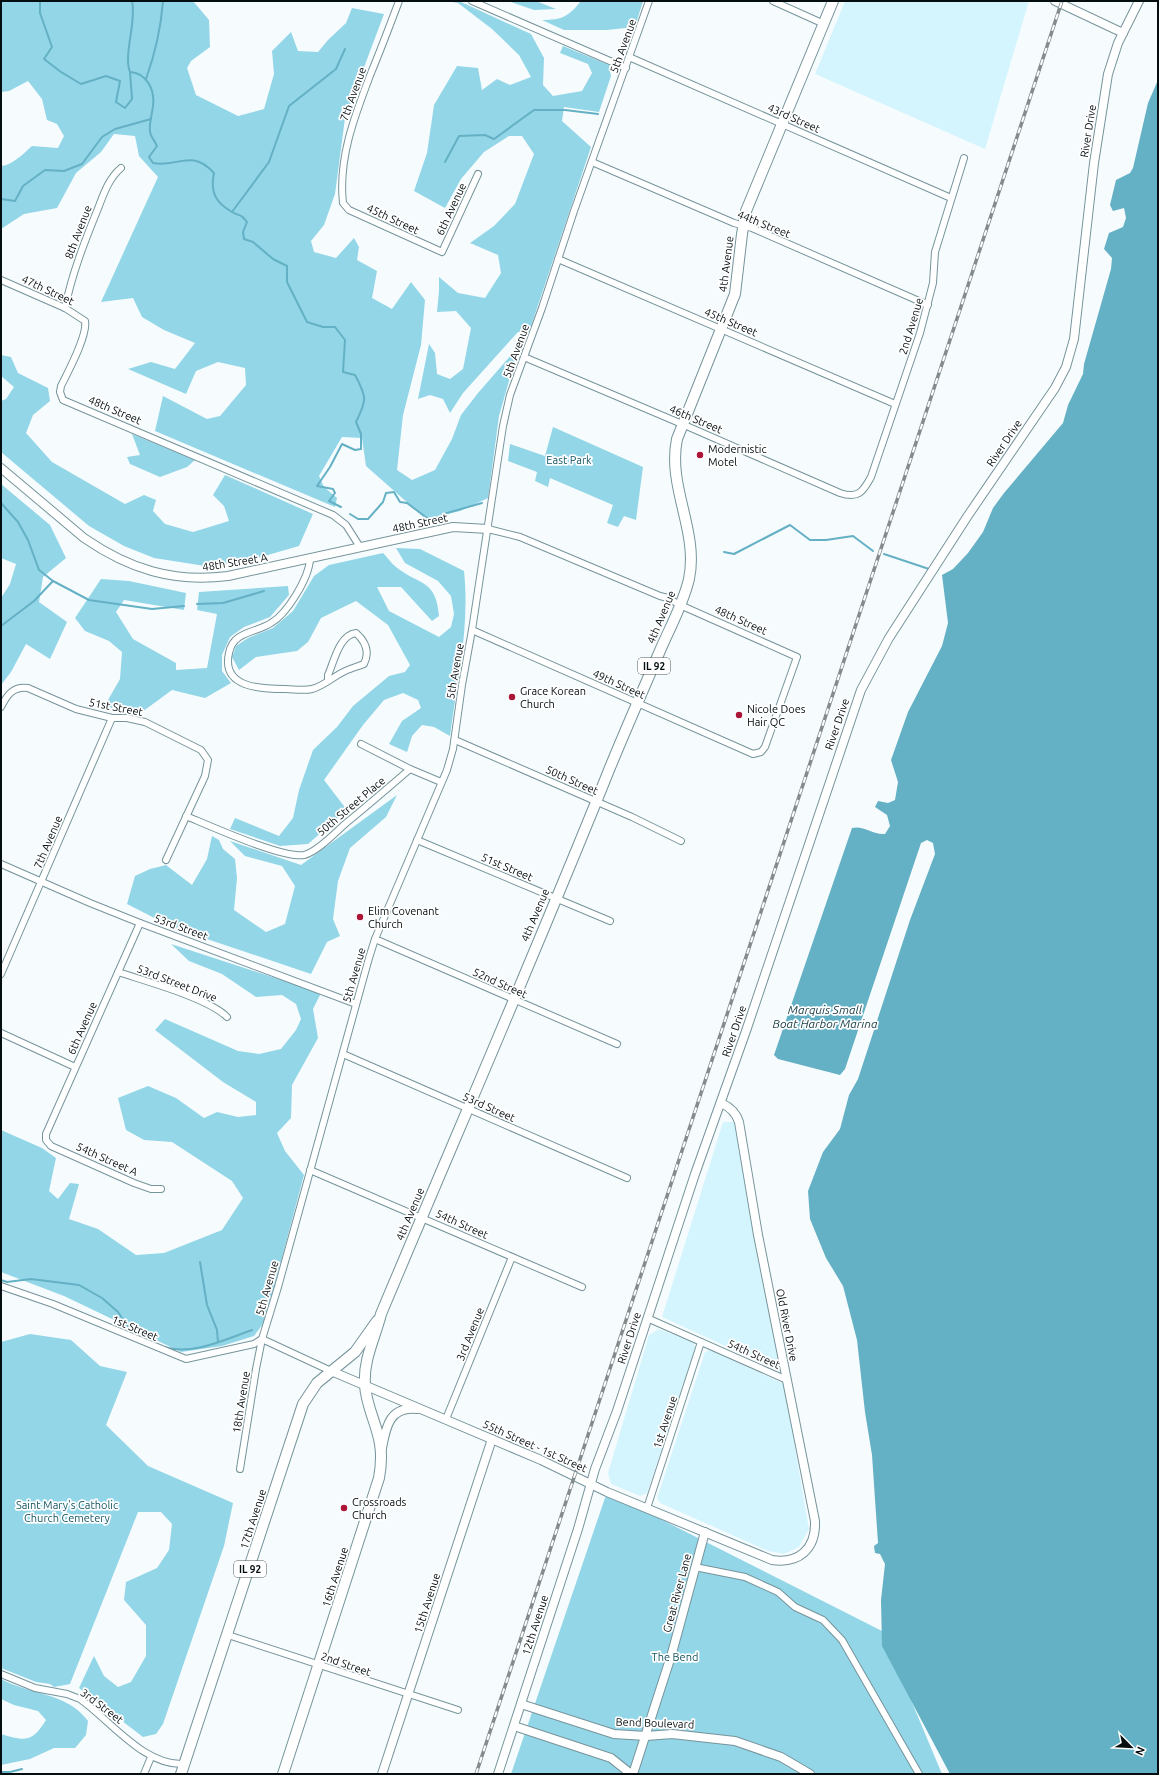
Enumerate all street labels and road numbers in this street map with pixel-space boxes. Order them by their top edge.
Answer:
street label: 5th Avenue [608,17,638,75]
street label: 7th Avenue [338,65,368,123]
street label: 43rd Street [766,101,823,135]
street label: River Drive [1078,104,1098,158]
street label: 6th Avenue [434,181,468,237]
street label: 45th Street [365,202,422,237]
street label: 8th Avenue [62,204,94,260]
street label: 44th Street [736,208,793,240]
street label: 4th Avenue [717,235,735,293]
street label: 47th Street [20,273,77,308]
street label: 2nd Avenue [897,296,925,356]
street label: 45th Street [703,305,760,339]
street label: 5th Avenue [501,322,531,380]
street label: 48th Street [87,393,144,427]
street label: 46th Street [668,402,725,436]
street label: River Drive [984,417,1024,469]
street label: 48th Street [391,511,449,535]
street label: 48th Street A [202,551,269,573]
street label: 4th Avenue [644,589,678,645]
street label: 48th Street [713,603,770,637]
street label: 5th Avenue [444,642,466,700]
road number: IL 92 [638,658,670,674]
street label: 49th Street [591,667,648,701]
street label: 51st Street [88,696,145,718]
street label: River Drive [823,697,851,751]
street label: 50th Street [544,763,601,797]
street label: 50th Street Place [315,774,387,838]
street label: 7th Avenue [31,814,65,870]
street label: 51st Street [479,851,535,883]
street label: 4th Avenue [518,887,552,943]
street label: 53rd Street [153,912,210,942]
street label: 5th Avenue [340,946,368,1004]
street label: 53rd Street Drive [135,962,219,1004]
street label: 52nd Street [471,966,530,1001]
street label: 6th Avenue [65,1000,99,1056]
street label: River Drive [720,1004,748,1058]
street label: 53rd Street [461,1090,518,1124]
street label: 54th Street A [74,1140,140,1178]
street label: 4th Avenue [393,1186,427,1242]
street label: 54th Street [434,1207,491,1241]
street label: 5th Avenue [253,1259,281,1317]
street label: Old River Drive [774,1288,800,1362]
street label: 3rd Avenue [454,1306,486,1362]
street label: River Drive [615,1311,643,1365]
street label: 1st Street [110,1313,160,1343]
street label: 54th Street [726,1337,783,1371]
street label: 18th Avenue [230,1370,252,1434]
street label: 1st Avenue [651,1394,679,1450]
street label: 55th Street - 1st Street [481,1418,590,1475]
street label: 17th Avenue [238,1487,268,1551]
street label: 16th Avenue [320,1545,350,1609]
street label: Great River Lane [661,1552,693,1634]
road number: IL 92 [234,1561,266,1577]
street label: 15th Avenue [412,1571,442,1635]
street label: 12th Avenue [520,1593,550,1657]
street label: 2nd Street [319,1650,373,1678]
street label: 3rd Street [78,1686,126,1726]
street label: Bend Boulevard [616,1716,694,1730]

